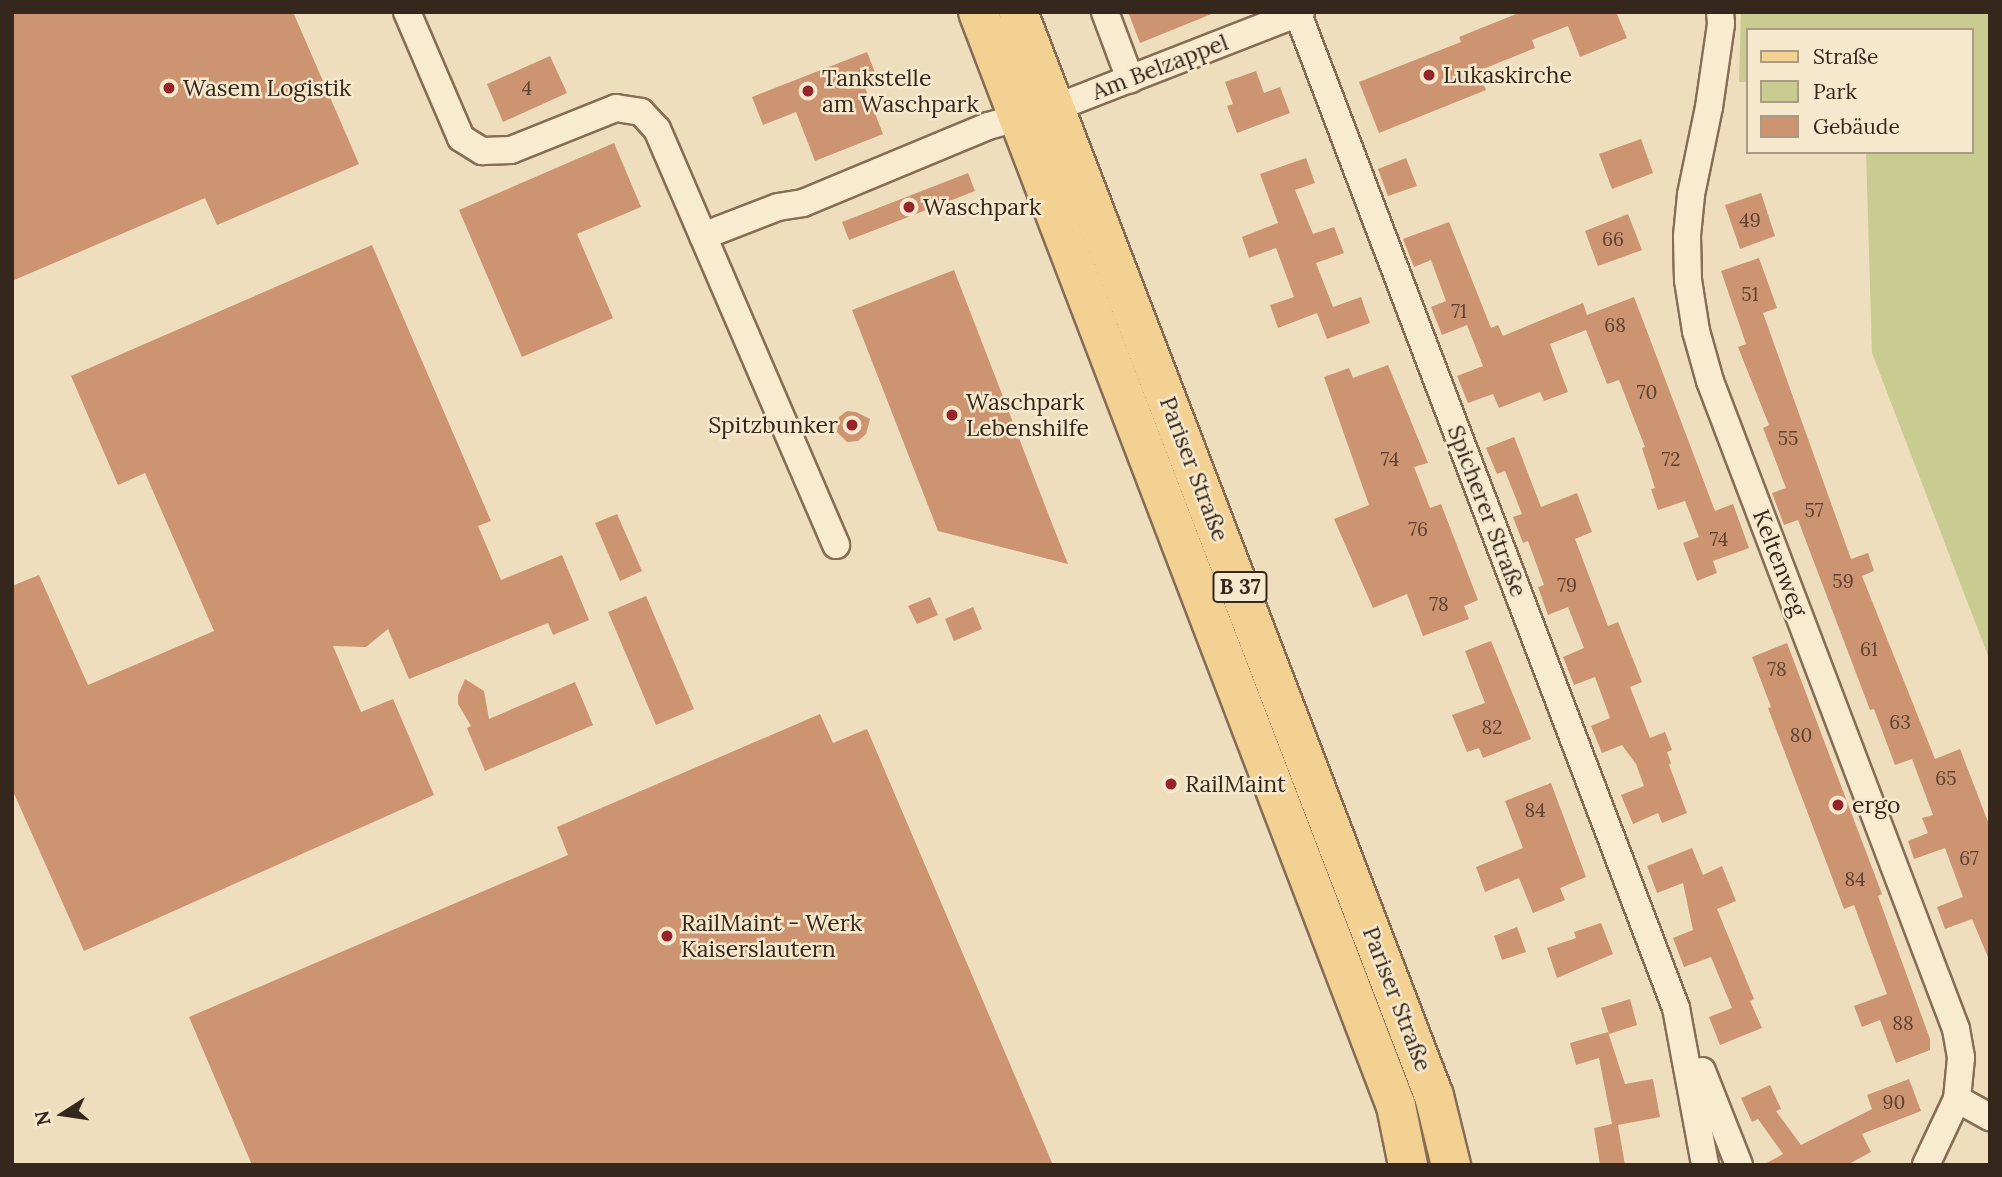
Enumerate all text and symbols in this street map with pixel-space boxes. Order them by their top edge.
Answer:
street label: Am Belzappel [1088,28,1232,106]
legend [1746,28,1974,154]
text: Straße [1813,43,1878,70]
place label: Lukaskirche [1443,61,1572,89]
place label: Tankstelle am Waschpark [822,64,979,118]
marker: Lukaskirche [1421,67,1437,83]
place label: Wasem Logistik [183,74,351,102]
house number: 4 [522,78,532,100]
text: Park [1813,78,1857,105]
marker: Wasem Logistik [161,80,177,96]
marker: Tankstelle am Waschpark [800,83,816,99]
text: Gebäude [1813,113,1900,140]
place label: Waschpark [923,193,1041,221]
marker: Waschpark [901,199,917,215]
house number: 49 [1739,210,1761,232]
house number: 66 [1602,229,1624,251]
house number: 51 [1741,284,1759,306]
house number: 71 [1451,301,1467,323]
house number: 68 [1604,315,1626,337]
house number: 70 [1637,382,1657,404]
place label: Waschpark Lebenshilfe [966,388,1089,442]
street label: Pariser Straße [1154,393,1234,545]
marker: Waschpark Lebenshilfe [944,407,960,423]
place label: Spitzbunker [708,411,838,439]
marker: Spitzbunker [844,417,860,433]
street label: Spicherer Straße [1442,421,1532,601]
house number: 55 [1778,428,1798,450]
house number: 74 [1381,449,1399,471]
house number: 72 [1662,449,1680,471]
house number: 57 [1804,500,1824,522]
street label: Keltenweg [1747,506,1813,620]
house number: 76 [1408,519,1428,541]
house number: 74 [1710,529,1728,551]
road number: B 37 [1212,570,1268,604]
house number: 59 [1832,571,1854,593]
house number: 79 [1557,575,1577,597]
house number: 78 [1429,594,1449,616]
house number: 61 [1860,639,1878,661]
house number: 78 [1767,659,1787,681]
house number: 63 [1889,712,1911,734]
house number: 82 [1482,717,1502,739]
house number: 80 [1790,725,1812,747]
house number: 65 [1935,768,1957,790]
place label: RailMaint [1185,770,1286,798]
marker: RailMaint [1163,776,1179,792]
place label: ergo [1852,791,1900,819]
marker: ergo [1830,797,1846,813]
house number: 84 [1525,800,1545,822]
house number: 67 [1959,848,1979,870]
house number: 84 [1845,869,1865,891]
place label: RailMaint - Werk Kaiserslautern [681,909,862,963]
street label: Pariser Straße [1357,923,1437,1075]
marker: RailMaint - Werk Kaiserslautern [659,928,675,944]
house number: 88 [1892,1013,1914,1035]
north arrow [28,1079,98,1149]
house number: 90 [1883,1092,1905,1114]
text: N [29,1109,56,1128]

